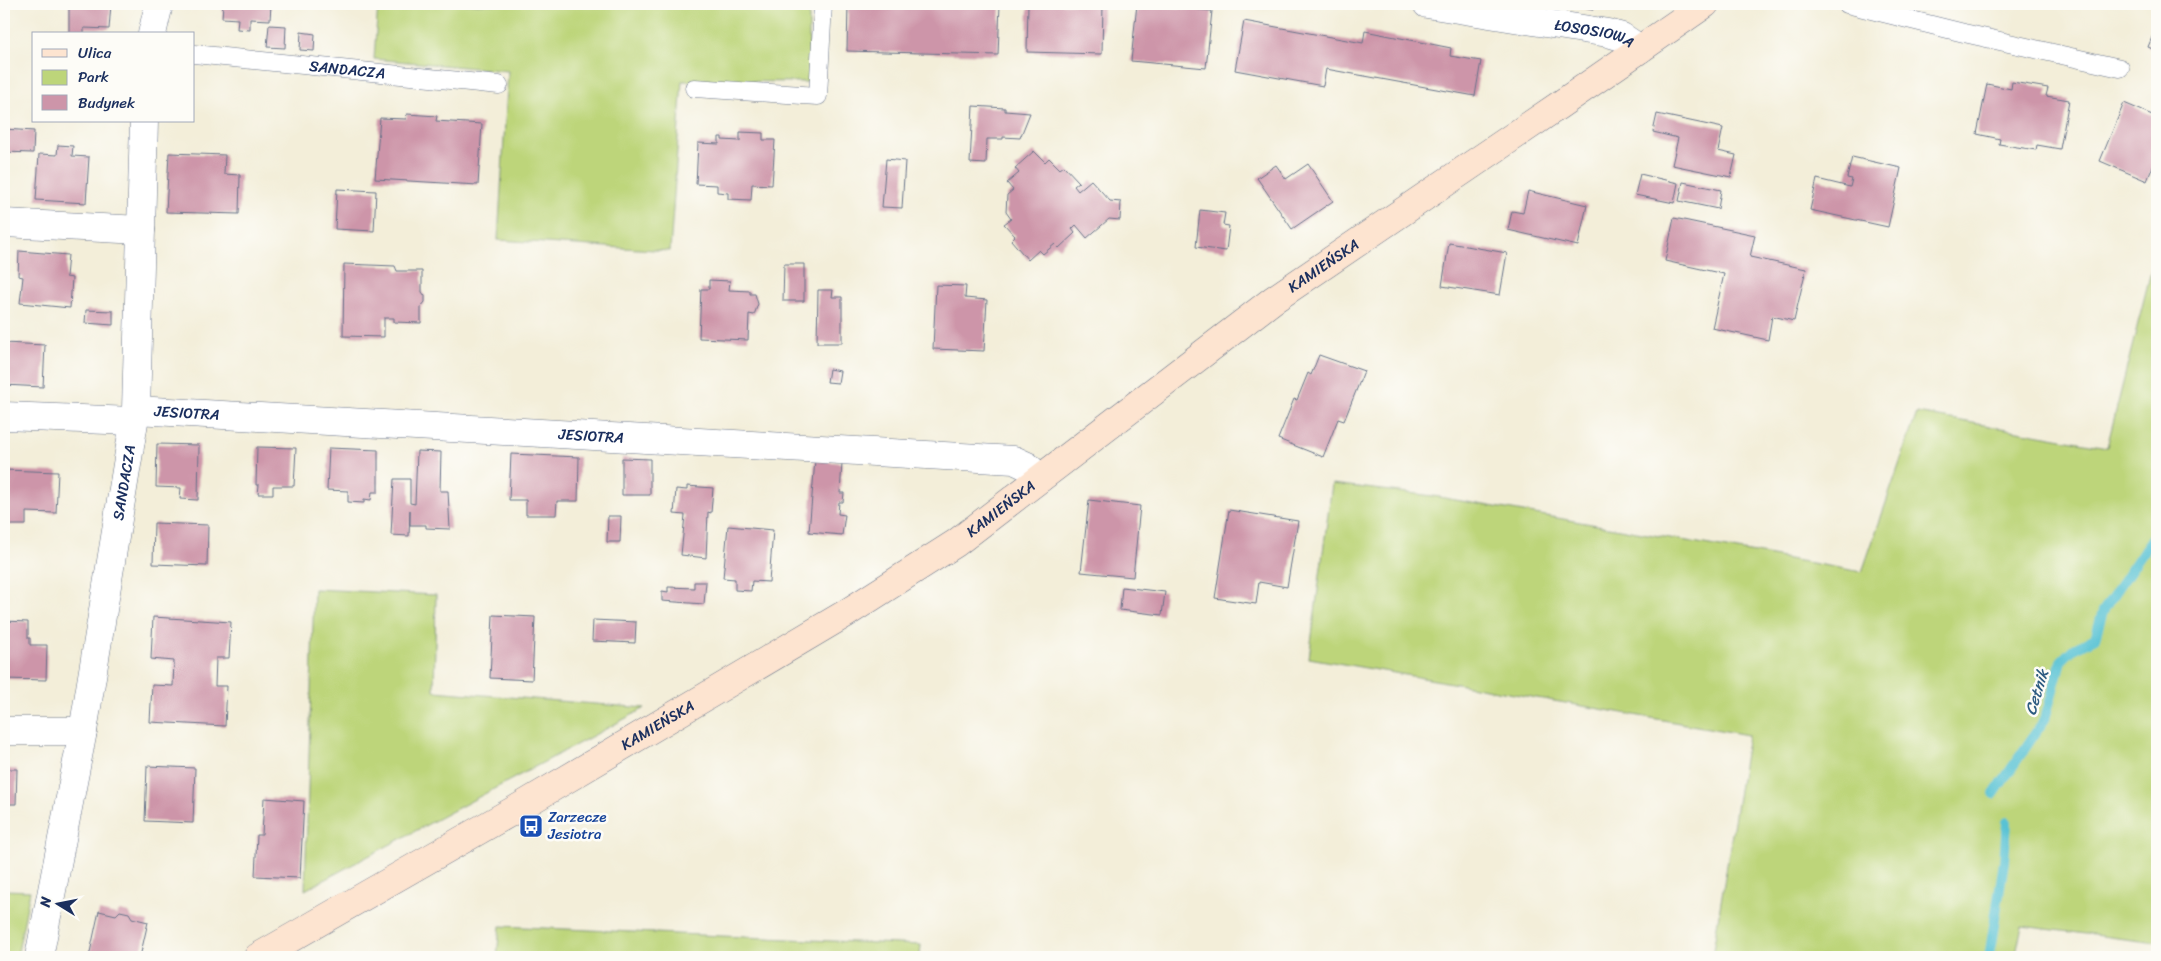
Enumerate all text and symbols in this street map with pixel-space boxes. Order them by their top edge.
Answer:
street label: ŁOSOSIOWA [1553,12,1640,55]
legend [32,32,195,122]
text: Ulica [78,40,112,66]
street label: SANDACZA [308,53,387,86]
text: Park [78,64,109,90]
text: Budynek [78,90,136,116]
street label: KAMIEŃSKA [1282,232,1365,300]
street label: JESIOTRA [152,398,220,428]
street label: JESIOTRA [557,421,625,451]
street label: SANDACZA [105,443,143,522]
street label: KAMIEŃSKA [960,473,1041,544]
water label: Cetnik [2016,664,2058,719]
street label: KAMIEŃSKA [616,693,700,757]
place label: Zarzecze Jesiotra [547,804,607,847]
bus stop icon: Zarzecze Jesiotra [518,813,544,839]
north arrow [32,878,82,928]
text: N [32,895,59,910]

